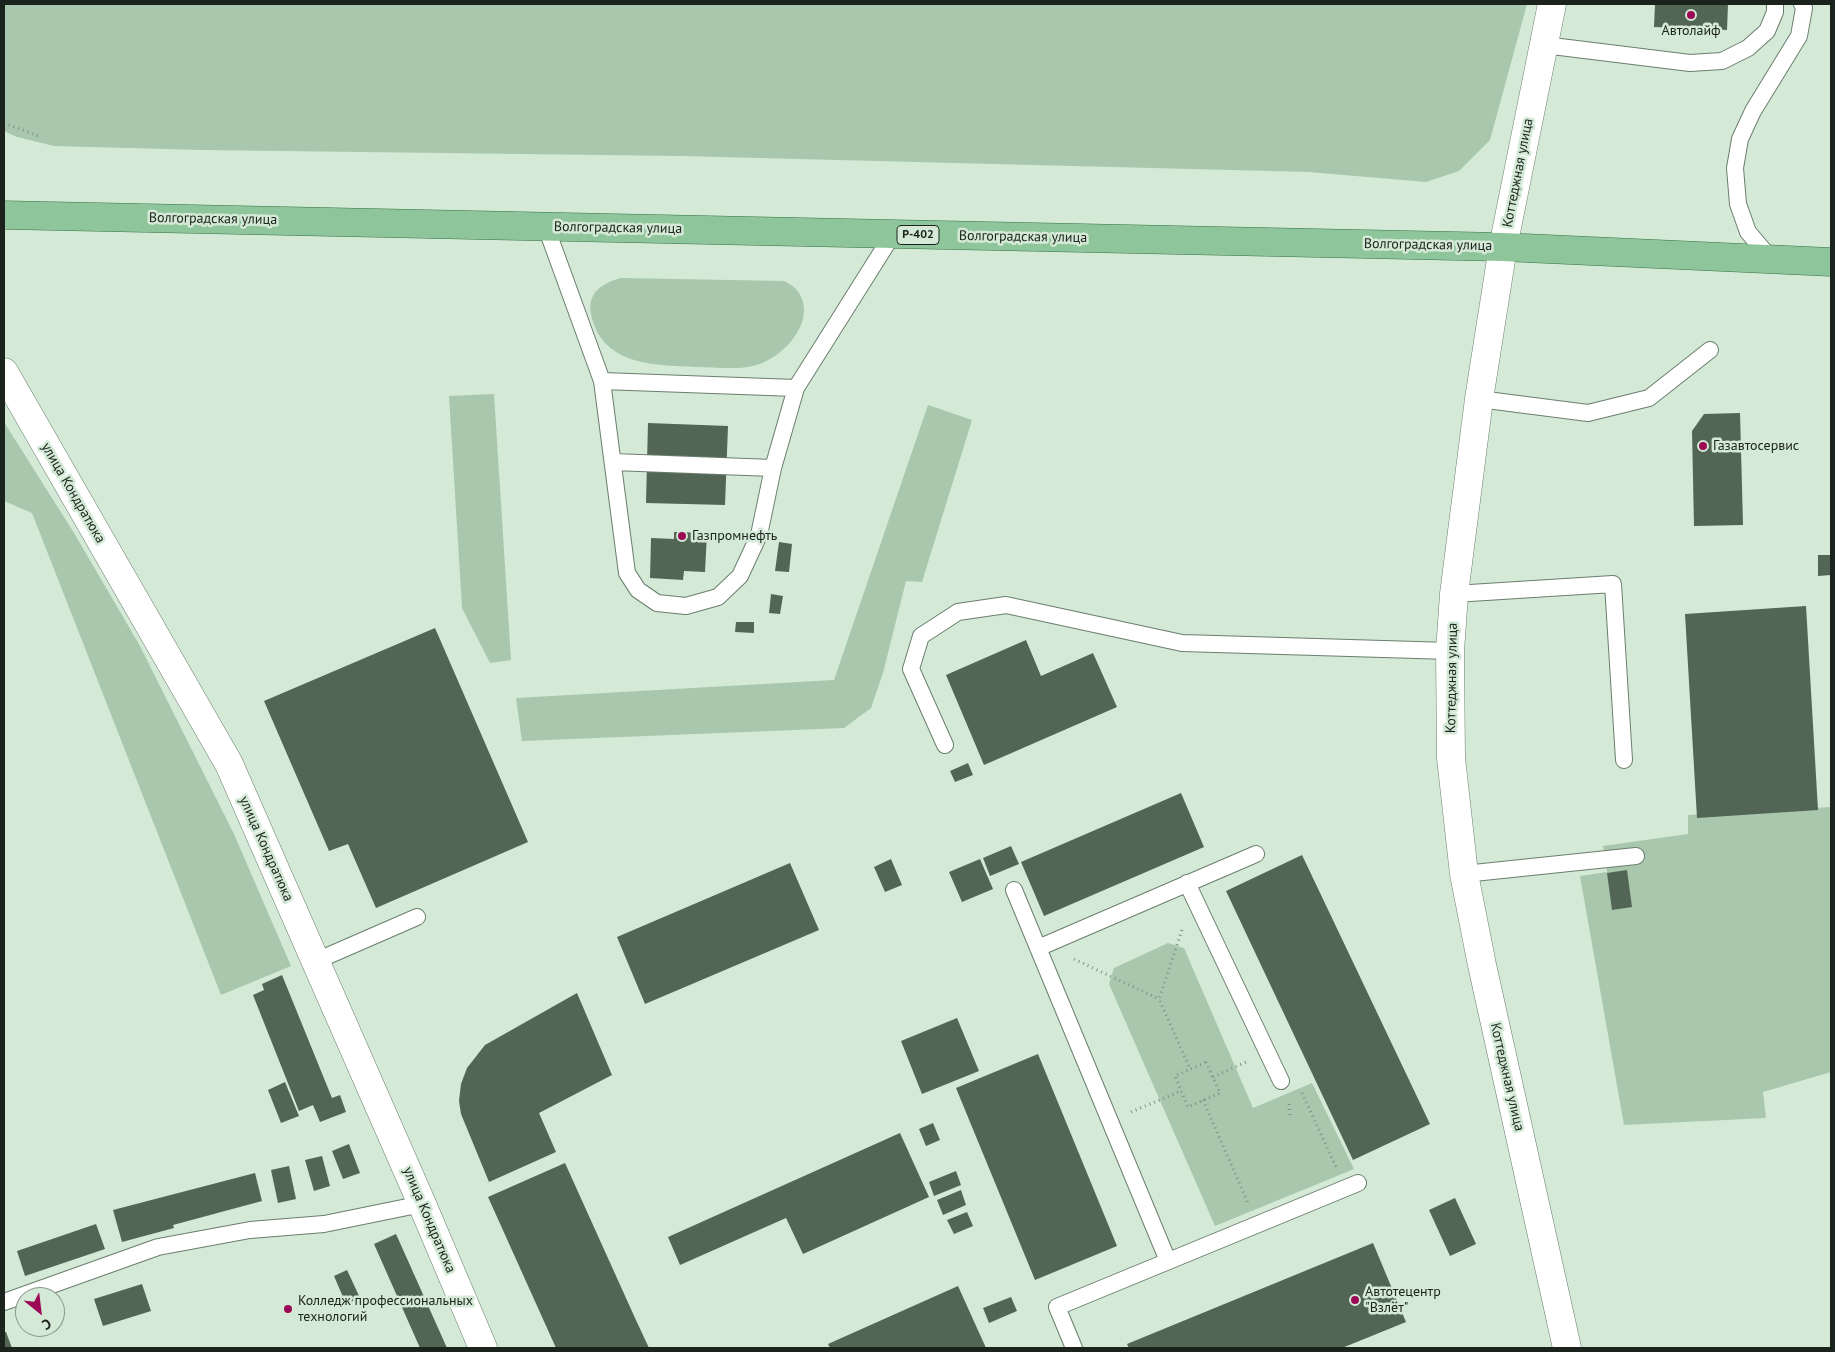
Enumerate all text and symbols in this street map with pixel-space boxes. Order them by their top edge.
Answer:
marker: Автолайф [1685,9,1697,21]
place label: Автолайф [1661,23,1721,39]
street label: Коттеджная улица [1499,117,1537,229]
street label: Волгоградская улица [149,209,277,229]
street label: Волгоградская улица [554,218,682,238]
road number: Р-402 [897,226,939,244]
street label: Волгоградская улица [959,227,1087,247]
street label: Волгоградская улица [1364,235,1492,255]
place label: Газавтосервис [1713,438,1799,454]
street label: улица Кондратюка [37,440,109,546]
marker: Газавтосервис [1697,440,1709,452]
place label: Газпромнефть [692,528,777,544]
marker: Газпромнефть [676,530,688,542]
street label: Коттеджная улица [1443,623,1461,733]
street label: улица Кондратюка [235,794,297,904]
street label: Коттеджная улица [1486,1021,1528,1133]
street label: улица Кондратюка [399,1165,459,1275]
place label: Автотецентр "Взлёт" [1365,1284,1441,1316]
north arrow [15,1287,65,1337]
place label: Колледж профессиональных технологий [298,1293,473,1325]
marker: Автотецентр "Взлёт" [1349,1294,1361,1306]
marker: Колледж профессиональных технологий [282,1303,294,1315]
text: С [39,1314,55,1334]

